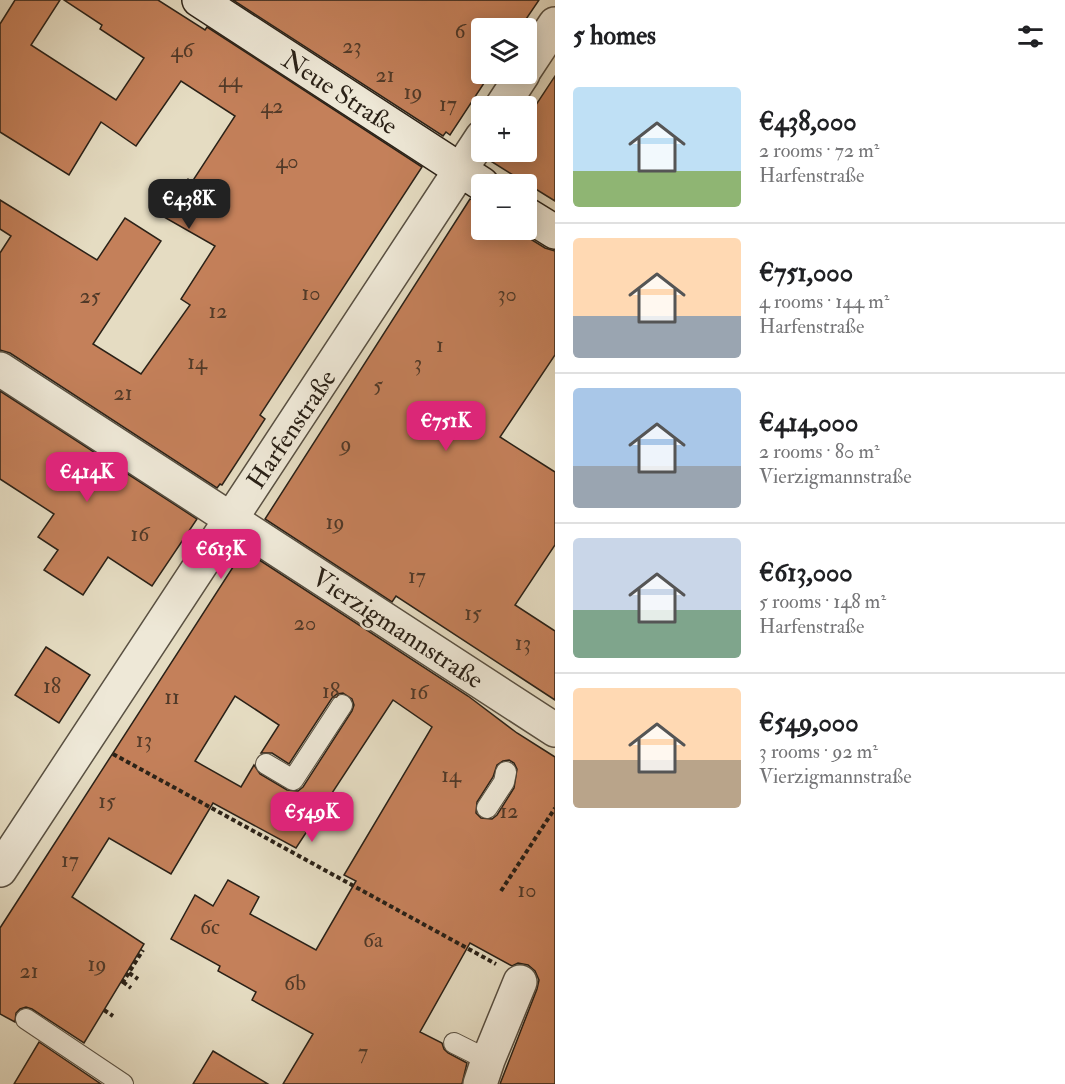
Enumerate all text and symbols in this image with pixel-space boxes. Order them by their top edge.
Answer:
house number: 6 [454,17,467,45]
map controls [471,18,537,240]
button: layers [471,18,537,84]
text: 5 homes [573,20,656,52]
icon: filters [1014,20,1047,53]
house number: 23 [342,32,362,60]
house number: 46 [171,36,195,64]
street label: Neue Straße [276,44,403,142]
house number: 21 [375,61,395,89]
house number: 44 [218,66,243,94]
house number: 19 [403,78,423,106]
house number: 17 [439,90,457,118]
house number: 42 [260,92,284,120]
button: + [471,96,537,162]
text: €438,000 [759,106,857,138]
icon: home [621,111,693,183]
text: 2 rooms · 72 m² [759,138,879,163]
house number: 40 [275,147,299,175]
text: Harfenstraße [759,163,864,188]
button: − [471,174,537,240]
pin: €438K [147,179,231,230]
text: €438K [162,186,216,211]
text: €751,000 [759,257,853,289]
icon: home [621,262,693,334]
house number: 10 [301,279,321,307]
house number: 30 [497,280,517,308]
house number: 25 [80,282,101,310]
text: 4 rooms · 144 m² [759,289,889,314]
house number: 12 [208,297,228,325]
text: Harfenstraße [759,314,864,339]
house number: 1 [436,331,444,359]
house number: 14 [187,348,208,376]
house number: 3 [414,349,422,377]
street label: Harfenstraße [240,364,343,495]
house number: 5 [373,371,383,399]
house number: 21 [113,379,133,407]
pin: €751K [404,401,488,452]
text: €414,000 [759,407,858,439]
text: €751K [421,408,471,433]
icon: home [621,412,693,484]
house number: 9 [338,430,352,458]
text: 2 rooms · 80 m² [759,439,880,464]
pin: €414K [45,452,129,503]
text: €414K [60,459,114,484]
text: Vierzigmannstraße [759,464,912,489]
house number: 19 [325,508,345,536]
house number: 16 [131,520,151,548]
pin: €613K [179,529,263,580]
text: €613K [196,536,246,561]
text: €613,000 [759,557,853,589]
street label: Vierzigmannstraße [306,561,489,696]
house number: 17 [408,562,426,590]
icon: home [621,562,693,634]
text: 5 rooms · 148 m² [759,589,886,614]
house number: 15 [464,599,482,627]
house number: 20 [294,609,316,637]
text: Harfenstraße [759,614,864,639]
house number: 13 [515,629,531,657]
house number: 18 [43,672,61,700]
house number: 18 [322,677,340,705]
house number: 16 [410,678,430,706]
house number: 11 [164,683,180,711]
text: €549,000 [759,707,858,739]
icon: home [621,712,693,784]
house number: 13 [136,726,152,754]
text: 3 rooms · 92 m² [759,739,878,764]
house number: 14 [441,761,462,789]
text: Vierzigmannstraße [759,764,912,789]
house number: 15 [98,787,116,815]
pin: €549K [270,792,354,843]
house number: 12 [499,797,519,825]
text: €549K [285,799,340,824]
house number: 17 [61,846,79,874]
house number: 10 [517,876,537,904]
house number: 6c [200,913,220,941]
house number: 6a [363,926,384,954]
house number: 19 [87,950,107,978]
house number: 21 [19,957,39,985]
house number: 6b [284,969,306,997]
house number: 7 [358,1038,368,1066]

